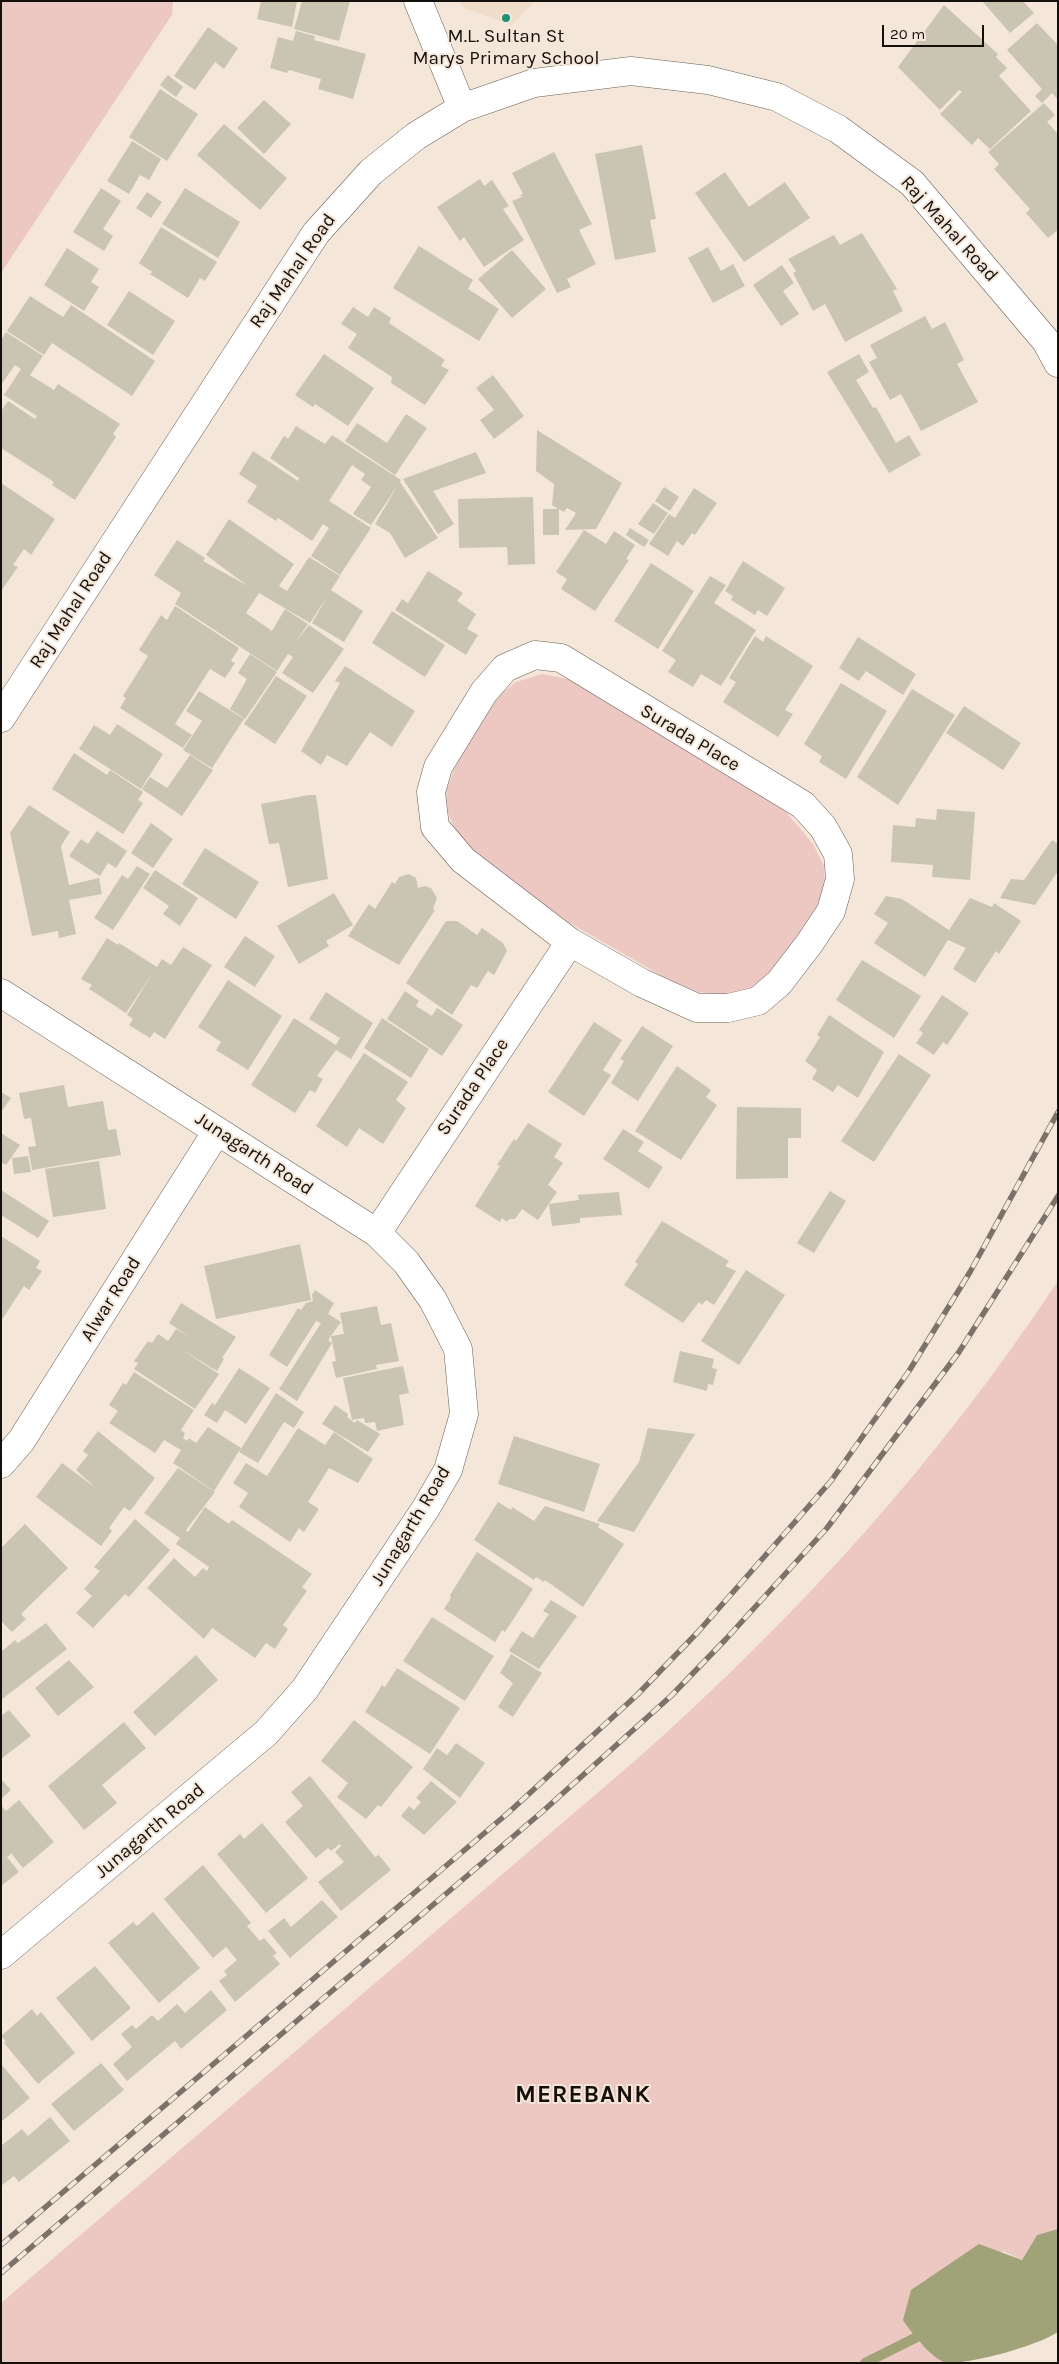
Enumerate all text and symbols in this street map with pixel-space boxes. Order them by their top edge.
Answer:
marker: M.L. Sultan St Marys Primary School [500,12,512,24]
scale bar [884,15,986,47]
text: 20 m [890,25,925,43]
place label: M.L. Sultan St Marys Primary School [412,26,600,70]
street label: Raj Mahal Road [895,171,1003,287]
street label: Raj Mahal Road [245,209,341,333]
street label: Raj Mahal Road [25,547,117,673]
street label: Surada Place [636,699,744,777]
street label: Surada Place [432,1034,514,1140]
street label: Junagarth Road [191,1107,317,1201]
street label: Alwar Road [76,1252,146,1346]
street label: Junagarth Road [366,1462,456,1590]
street label: Junagarth Road [91,1779,209,1883]
district label: MEREBANK [514,2081,652,2109]

